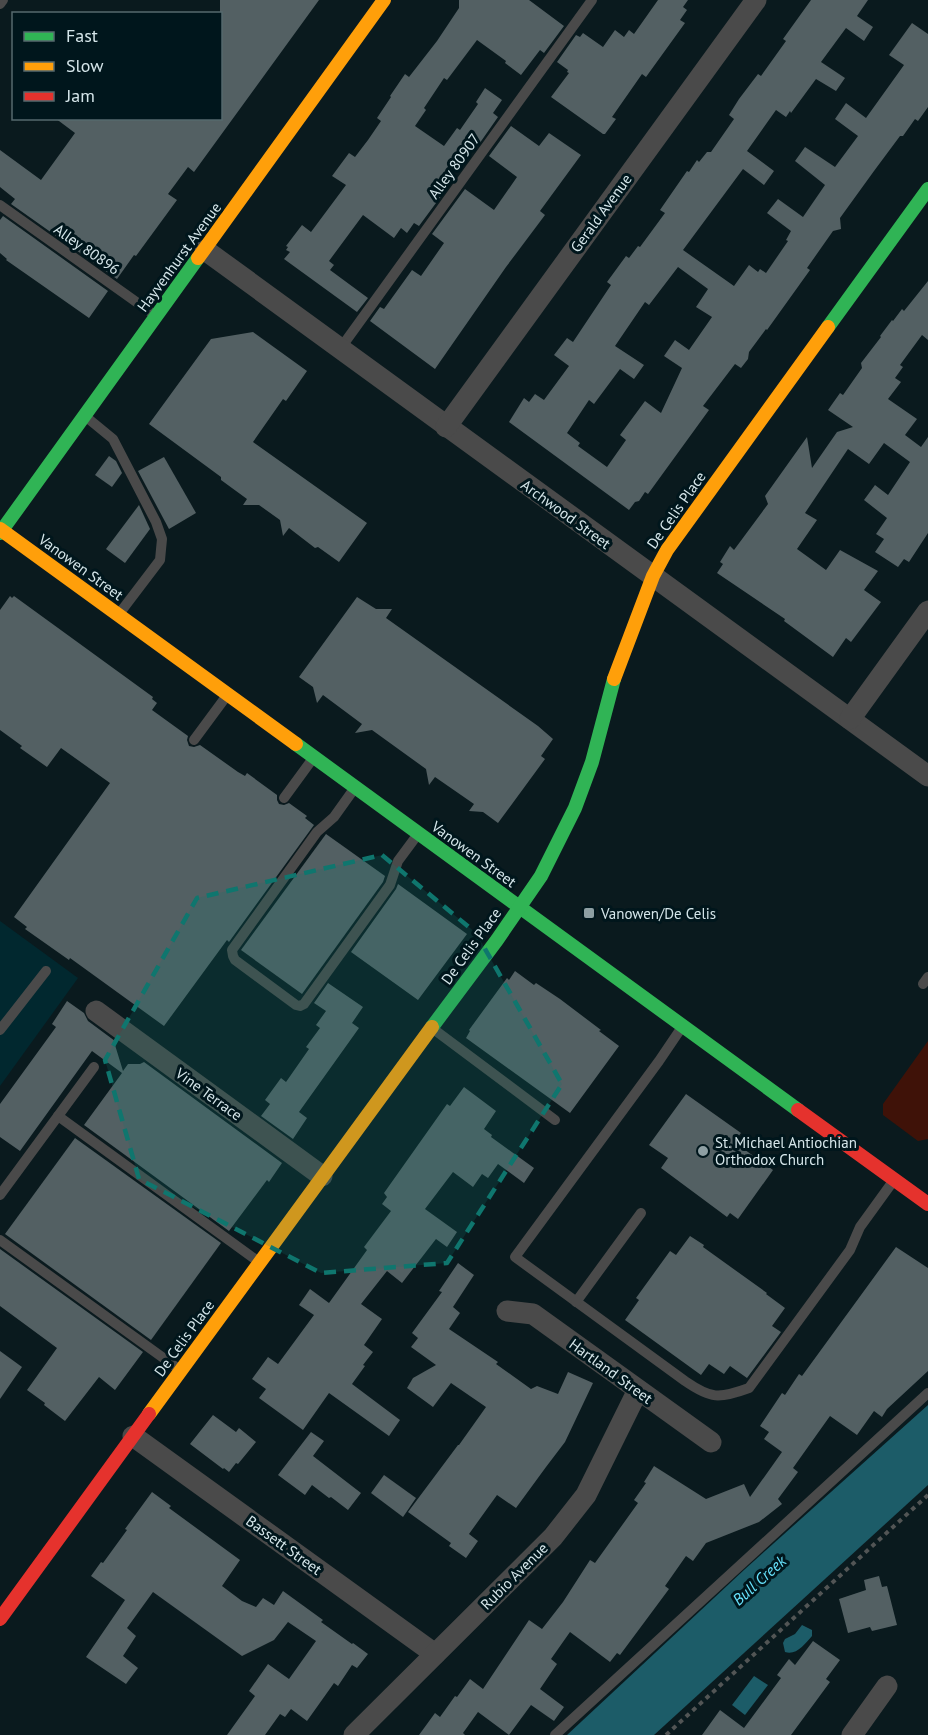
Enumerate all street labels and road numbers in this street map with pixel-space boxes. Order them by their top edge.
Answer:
street label: Alley 80907 [424,130,484,202]
street label: Gerald Avenue [566,170,636,256]
street label: Hayvenhurst Avenue [133,199,225,315]
street label: Alley 80896 [50,219,124,279]
street label: De Celis Place [642,468,710,552]
street label: Archwood Street [517,475,615,553]
street label: Vanowen Street [34,529,127,604]
street label: Vanowen Street [427,816,520,891]
street label: De Celis Place [437,904,505,988]
street label: Vine Terrace [171,1063,246,1124]
street label: De Celis Place [150,1296,218,1380]
street label: Hartland Street [566,1334,656,1408]
street label: Bassett Street [242,1511,326,1579]
street label: Rubio Avenue [476,1538,552,1614]

